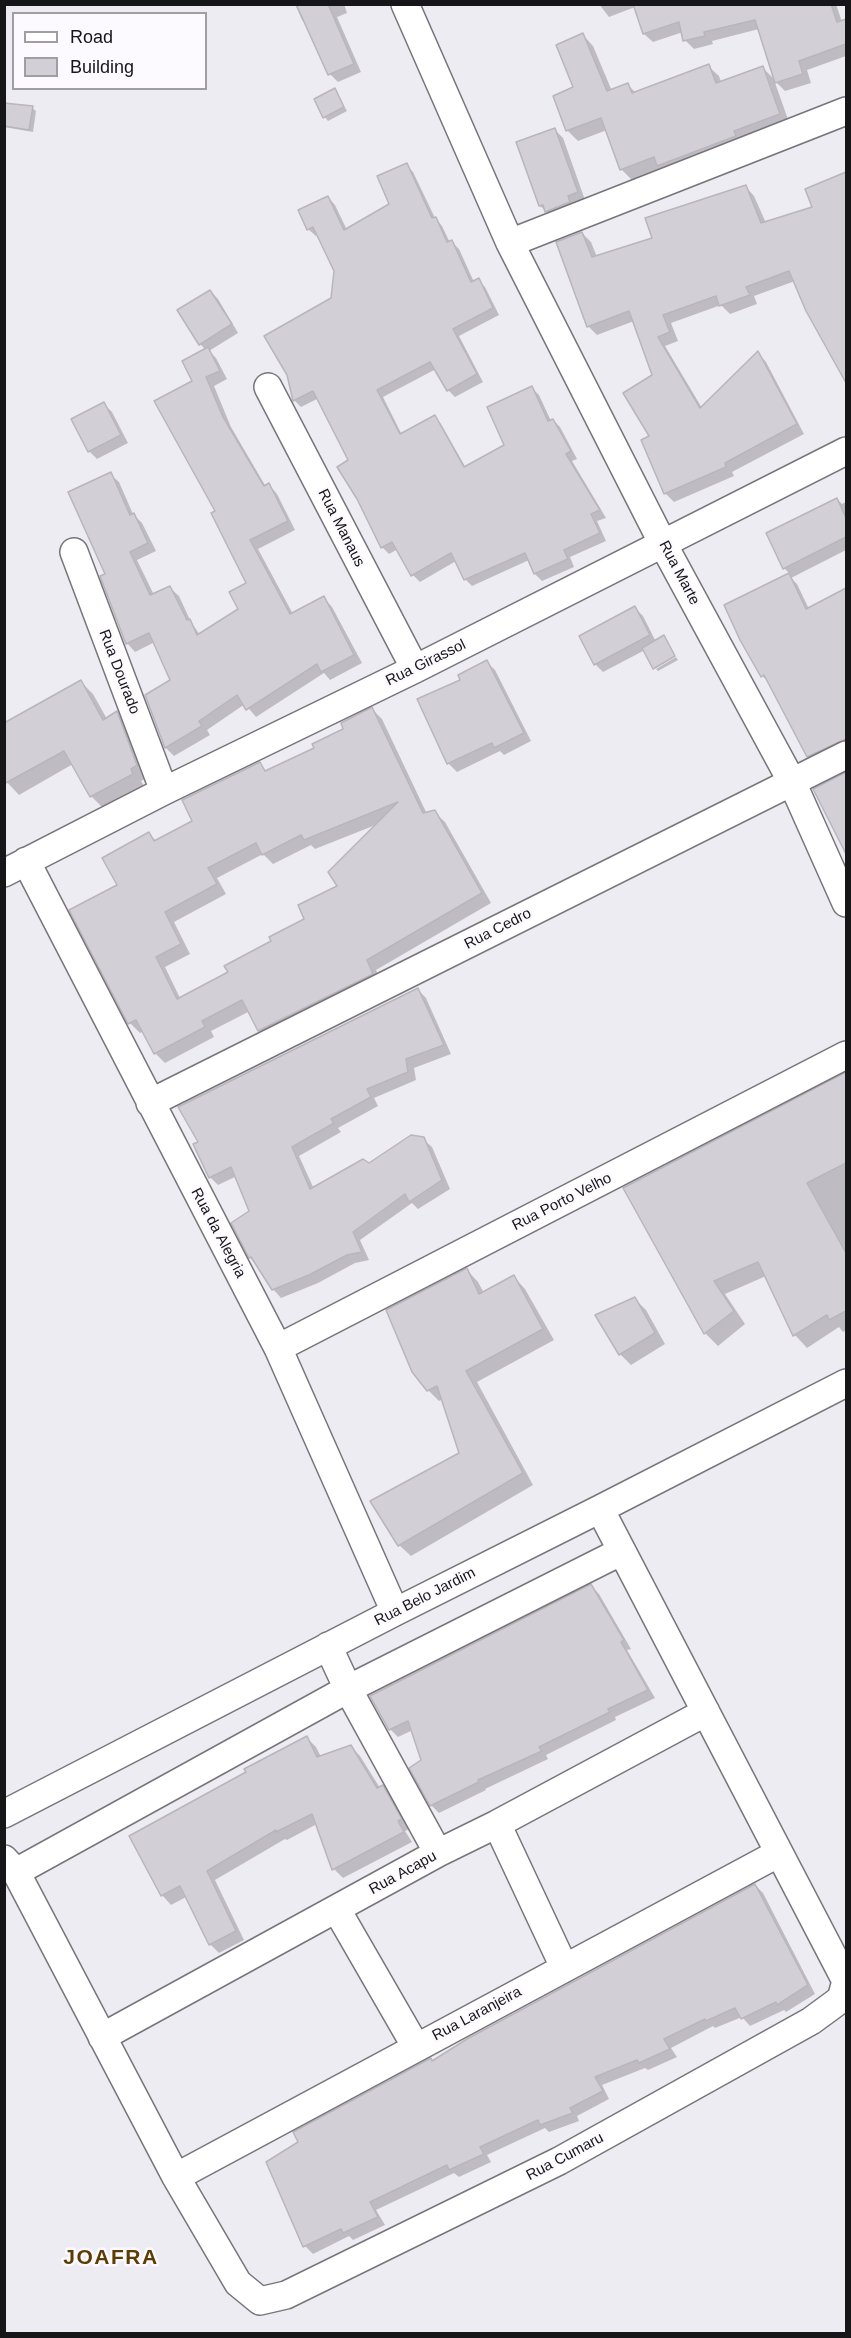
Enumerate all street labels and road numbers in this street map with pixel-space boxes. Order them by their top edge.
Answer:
street label: Rua Manaus [314,486,368,570]
street label: Rua Marte [655,538,703,608]
street label: Rua Dourado [95,627,143,717]
street label: Rua Girassol [383,636,469,690]
street label: Rua Cedro [462,905,534,953]
street label: Rua Porto Velho [509,1169,615,1235]
street label: Rua da Alegria [187,1185,249,1281]
street label: Rua Belo Jardim [372,1564,478,1630]
street label: Rua Acapu [366,1847,440,1899]
street label: Rua Laranjeira [429,1983,525,2045]
street label: Rua Cumaru [523,2129,607,2185]

